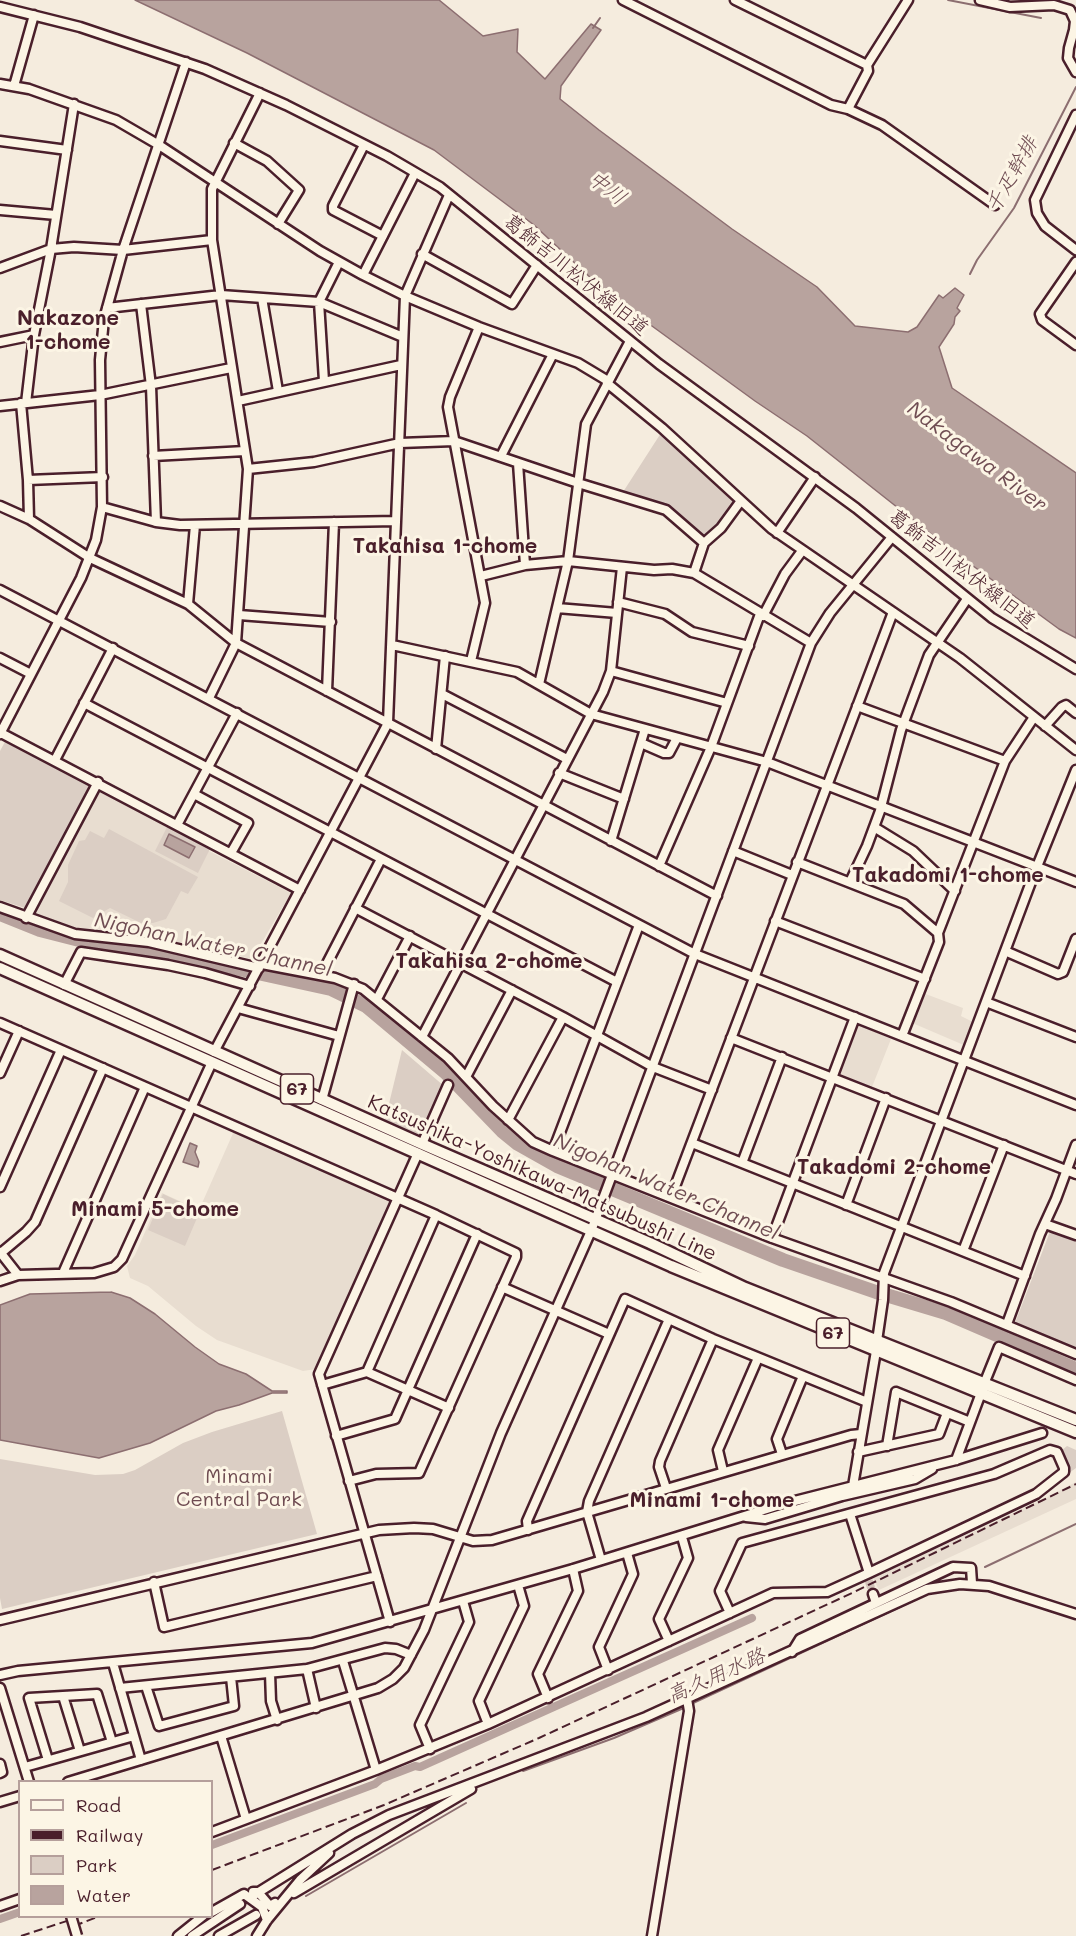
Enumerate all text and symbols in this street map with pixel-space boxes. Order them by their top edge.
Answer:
water label: 千疋幹排 [981,132,1043,218]
water label: 中川 [583,165,631,211]
street label: 葛飾吉川松伏線旧道 [499,209,653,341]
district label: Nakazone 1-chome [17,306,119,356]
water label: Nakagawa River [902,396,1052,518]
street label: 葛飾吉川松伏線旧道 [884,504,1040,634]
district label: Takahisa 1-chome [353,534,537,560]
district label: Takadomi 1-chome [852,863,1044,889]
water label: Nigohan Water Channel [92,907,334,983]
district label: Takahisa 2-chome [395,949,583,975]
road number: 67 [280,1074,314,1104]
street label: Katsushika-Yoshikawa-Matsubushi Line [364,1090,720,1266]
water label: Nigohan Water Channel [550,1128,782,1246]
district label: Takadomi 2-chome [797,1155,991,1181]
district label: Minami 5-chome [71,1197,239,1223]
road number: 67 [816,1318,850,1348]
park label: Minami Central Park [176,1465,302,1512]
district label: Minami 1-chome [629,1488,795,1514]
water label: 高久用水路 [663,1643,769,1709]
legend [18,1780,213,1918]
text: Road [76,1793,121,1817]
text: Railway [76,1823,143,1847]
text: Park [76,1853,117,1877]
text: Water [76,1883,131,1907]

